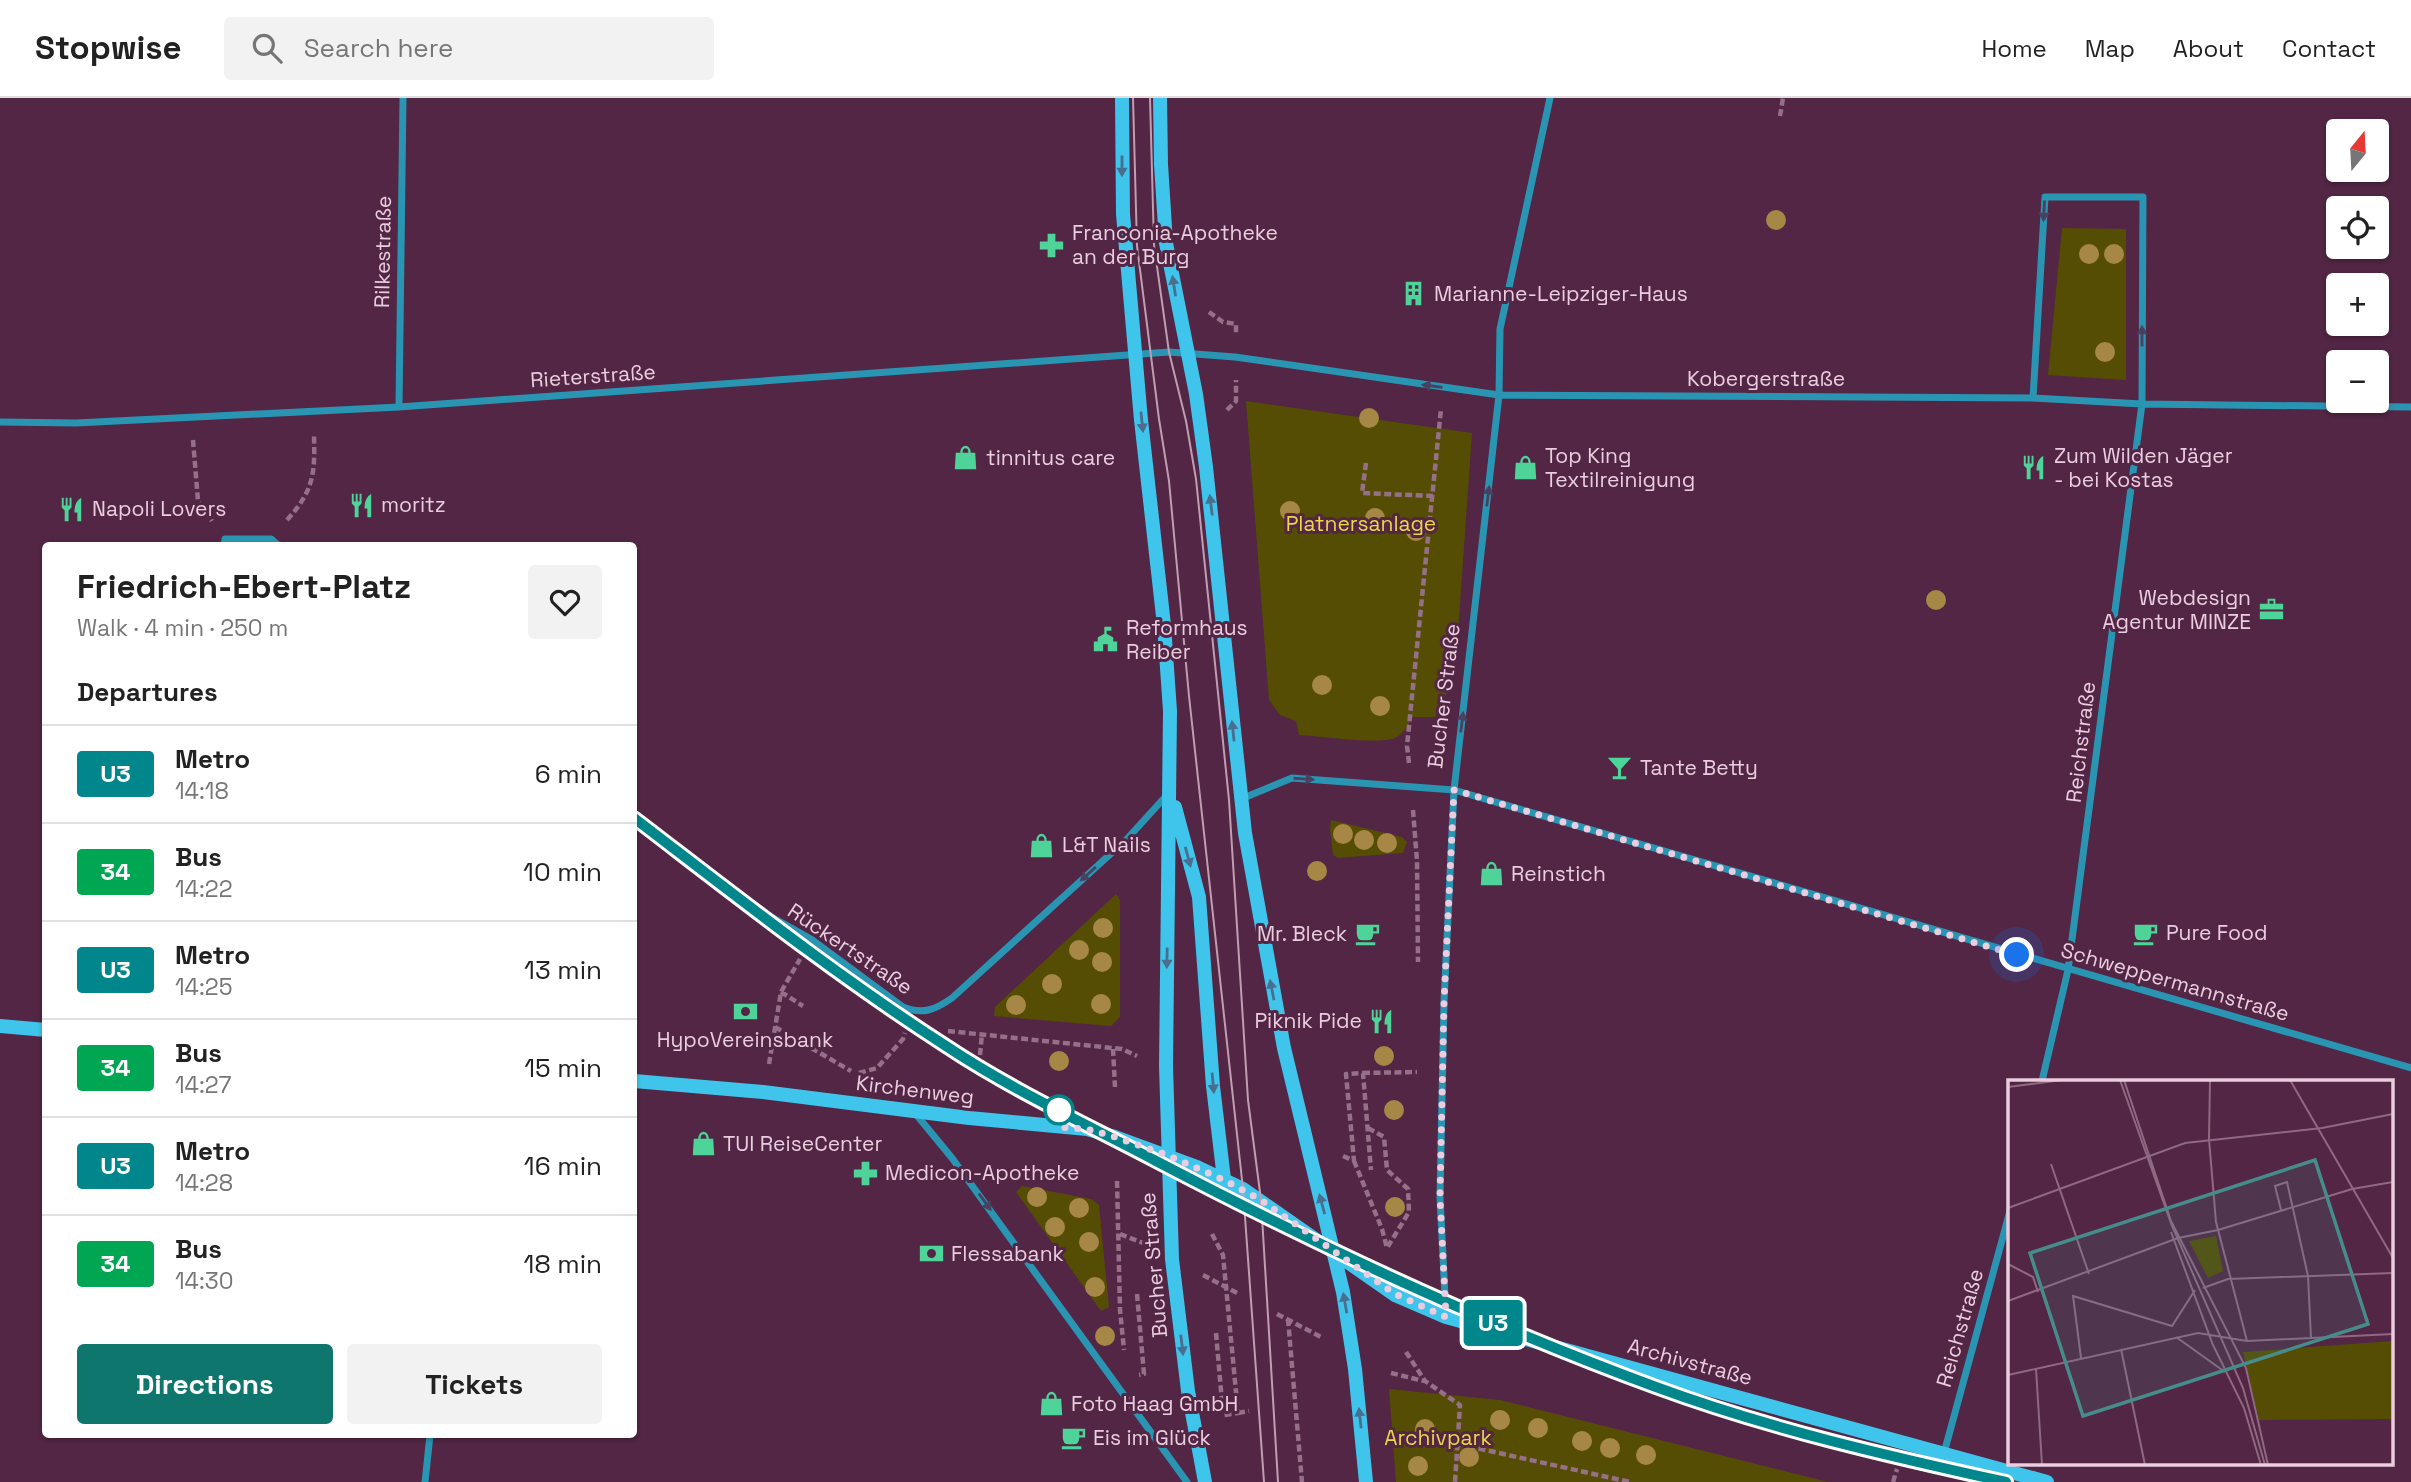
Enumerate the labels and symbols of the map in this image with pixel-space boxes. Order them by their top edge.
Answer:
north arrow [2326,119,2389,182]
one-way arrow [1116,155,1128,177]
street label: Rilkestraße [368,196,397,308]
one-way arrow [2038,200,2049,222]
place label: Franconia-Apotheke an der Burg [1072,219,1278,270]
pharmacy icon: Franconia-Apotheke an der Burg [1038,231,1066,259]
one-way arrow [1168,275,1179,297]
building icon: Marianne-Leipziger-Haus [1400,280,1428,308]
place label: Marianne-Leipziger-Haus [1434,280,1688,307]
one-way arrow [2136,325,2148,347]
street label: Rieterstraße [529,358,657,393]
street label: Kobergerstraße [1687,365,1845,392]
one-way arrow [1421,380,1443,391]
one-way arrow [1136,411,1147,433]
place label: Top King Textilreinigung [1545,442,1695,493]
place label: Zum Wilden Jäger - bei Kostas [2054,442,2233,493]
shop icon: tinnitus care [952,444,980,472]
place label: tinnitus care [986,444,1115,471]
shop icon: Top King Textilreinigung [1511,454,1539,482]
restaurant icon: Zum Wilden Jäger - bei Kostas [2020,454,2048,482]
one-way arrow [1482,485,1493,507]
restaurant icon: moritz [347,491,375,519]
place label: moritz [381,491,446,518]
one-way arrow [1205,494,1216,516]
restaurant icon: Napoli Lovers [58,495,86,523]
place label: Napoli Lovers [92,495,226,522]
park label: Platnersanlage [1286,510,1436,537]
place label: Webdesign Agentur MINZE [2102,584,2251,635]
office icon: Webdesign Agentur MINZE [2257,596,2285,624]
place label: Reformhaus Reiber [1126,614,1248,665]
street label: Bucher Straße [1421,622,1466,770]
public building icon: Reformhaus Reiber [1092,626,1120,654]
street label: Reichstraße [2060,680,2101,804]
one-way arrow [1457,711,1468,733]
one-way arrow [1227,720,1238,742]
bar icon: Tante Betty [1606,754,1634,782]
place label: Tante Betty [1640,754,1758,781]
one-way arrow [1293,774,1315,785]
shop icon: L&T Nails [1028,831,1056,859]
place label: L&T Nails [1062,831,1151,858]
one-way arrow [1183,846,1194,868]
shop icon: Reinstich [1477,860,1505,888]
place label: Reinstich [1511,860,1606,887]
one-way arrow [1080,866,1097,882]
street label: Rückertstraße [783,897,918,1000]
cafe icon: Pure Food [2132,919,2160,947]
place label: Pure Food [2166,919,2268,946]
place label: Mr. Bleck [1257,920,1347,947]
cafe icon: Mr. Bleck [1353,920,1381,948]
street label: Schweppermannstraße [2058,936,2292,1027]
your location [1999,937,2034,972]
one-way arrow [1161,947,1173,969]
one-way arrow [1267,978,1278,1000]
bank icon: HypoVereinsbank [731,997,759,1025]
place label: Piknik Pide [1255,1007,1362,1034]
restaurant icon: Piknik Pide [1368,1007,1396,1035]
place label: HypoVereinsbank [657,1026,833,1053]
street label: Kirchenweg [855,1069,976,1110]
one-way arrow [1208,1072,1219,1094]
inset map [2008,1080,2394,1464]
unlabelled marker [1044,1095,1074,1125]
shop icon: TUI ReiseCenter [689,1130,717,1158]
place label: TUI ReiseCenter [723,1130,882,1157]
pharmacy icon: Medicon-Apotheke [851,1159,879,1187]
place label: Medicon-Apotheke [885,1159,1079,1186]
street label: Bucher Straße [1134,1191,1173,1339]
one-way arrow [977,1193,992,1211]
one-way arrow [1316,1193,1327,1215]
bank icon: Flessabank [917,1240,945,1268]
place label: Flessabank [951,1240,1064,1267]
street label: Reichstraße [1930,1265,1989,1390]
one-way arrow [1339,1292,1350,1314]
line badge: U3 [1462,1300,1524,1346]
street label: Archivstraße [1625,1332,1755,1391]
one-way arrow [1176,1334,1187,1356]
shop icon: Foto Haag GmbH [1037,1390,1065,1418]
place label: Foto Haag GmbH [1071,1390,1238,1417]
one-way arrow [1355,1407,1366,1429]
cafe icon: Eis im Glück [1059,1424,1087,1452]
place label: Eis im Glück [1093,1424,1211,1451]
park label: Archivpark [1384,1424,1492,1451]

